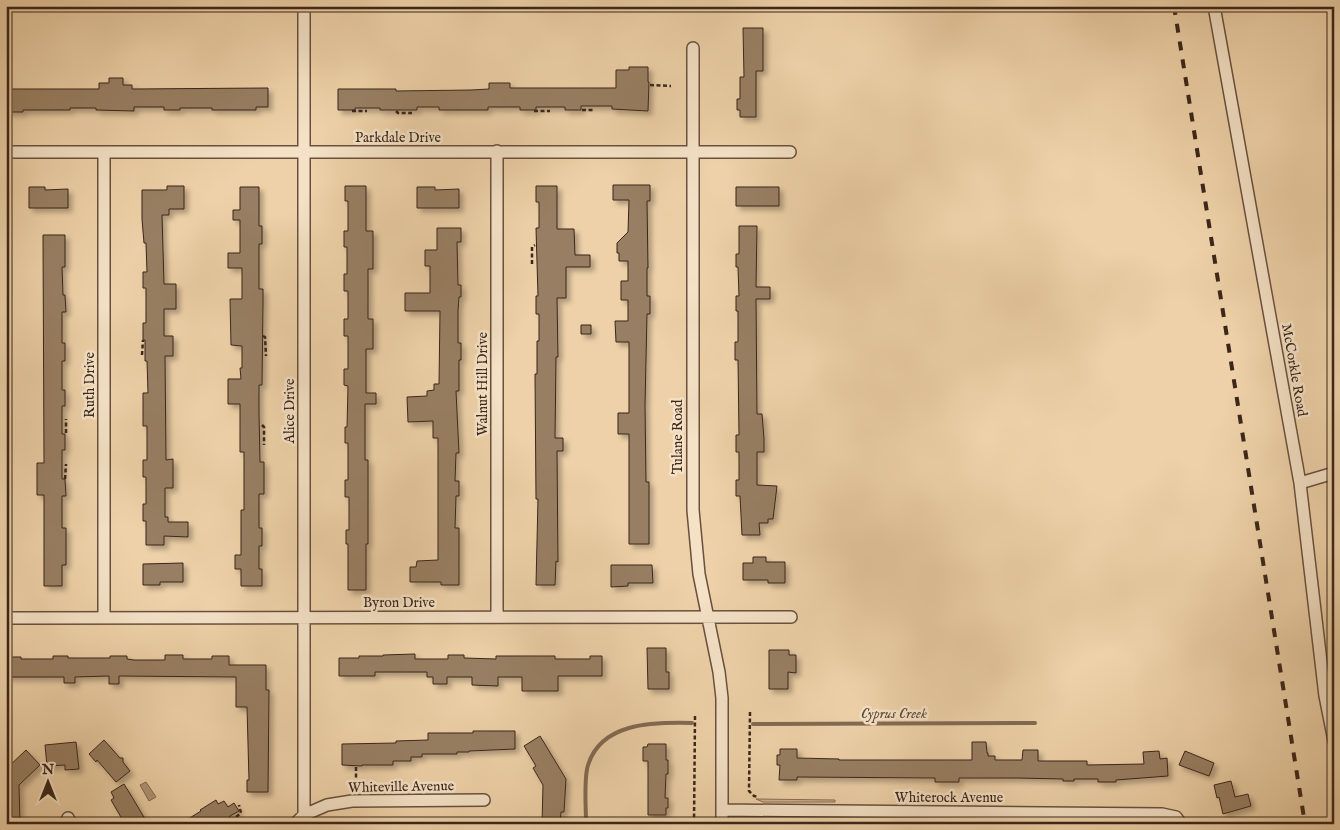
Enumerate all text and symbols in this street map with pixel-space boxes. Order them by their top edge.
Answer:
street label: Parkdale Drive [355,129,442,147]
street label: McCorkle Road [1277,322,1311,419]
street label: Walnut Hill Drive [474,331,492,436]
street label: Ruth Drive [81,352,99,418]
street label: Alice Drive [281,378,299,445]
street label: Tulane Road [669,399,687,474]
street label: Byron Drive [363,594,436,612]
water label: Cyprus Creek [861,704,927,723]
north arrow [22,758,72,808]
text: N [41,761,54,779]
street label: Whiteville Avenue [348,777,455,797]
street label: Whiterock Avenue [895,789,1004,807]

